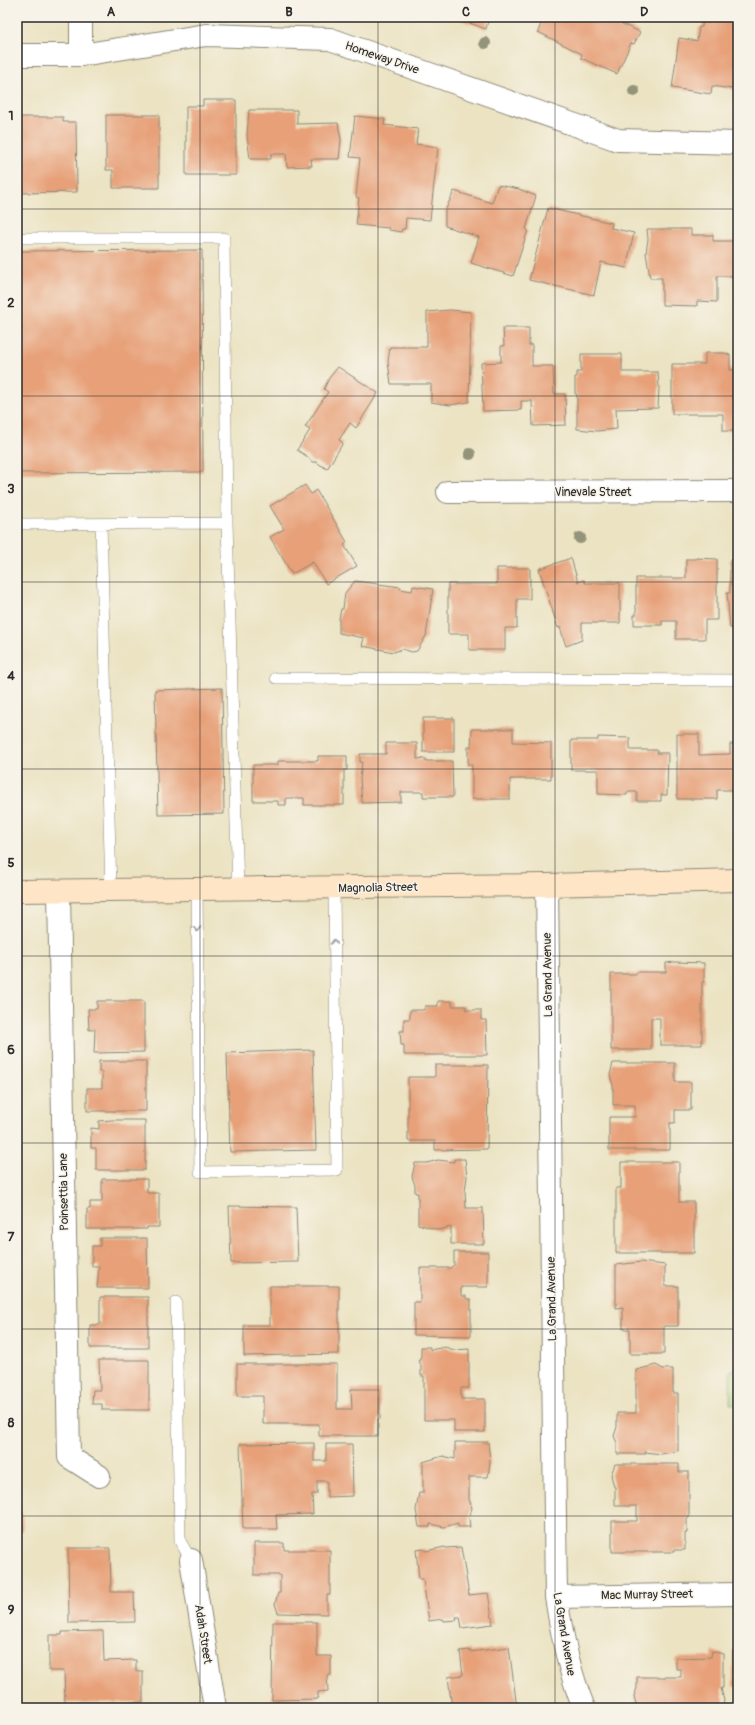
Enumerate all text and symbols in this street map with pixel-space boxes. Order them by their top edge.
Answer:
text: A [107,4,116,20]
text: B [285,4,293,20]
text: C [462,4,470,20]
text: D [640,4,648,20]
street label: Homeway Drive [343,38,421,78]
text: 1 [8,108,14,124]
text: 2 [7,295,15,311]
text: 3 [7,481,15,497]
street label: Vinevale Street [555,485,632,500]
text: 4 [7,668,15,684]
text: 5 [7,855,15,871]
street label: Magnolia Street [338,880,418,896]
one-way arrow [193,926,201,932]
street label: La Grand Avenue [540,933,556,1017]
one-way arrow [330,939,338,945]
text: 6 [7,1042,15,1058]
street label: Poinsettia Lane [56,1153,72,1231]
text: 7 [8,1229,15,1245]
street label: La Grand Avenue [544,1257,560,1341]
text: 8 [8,1415,15,1431]
street label: Mac Murray Street [601,1587,693,1603]
street label: La Grand Avenue [549,1591,579,1677]
text: 9 [8,1602,15,1618]
street label: Adah Street [191,1603,215,1665]

